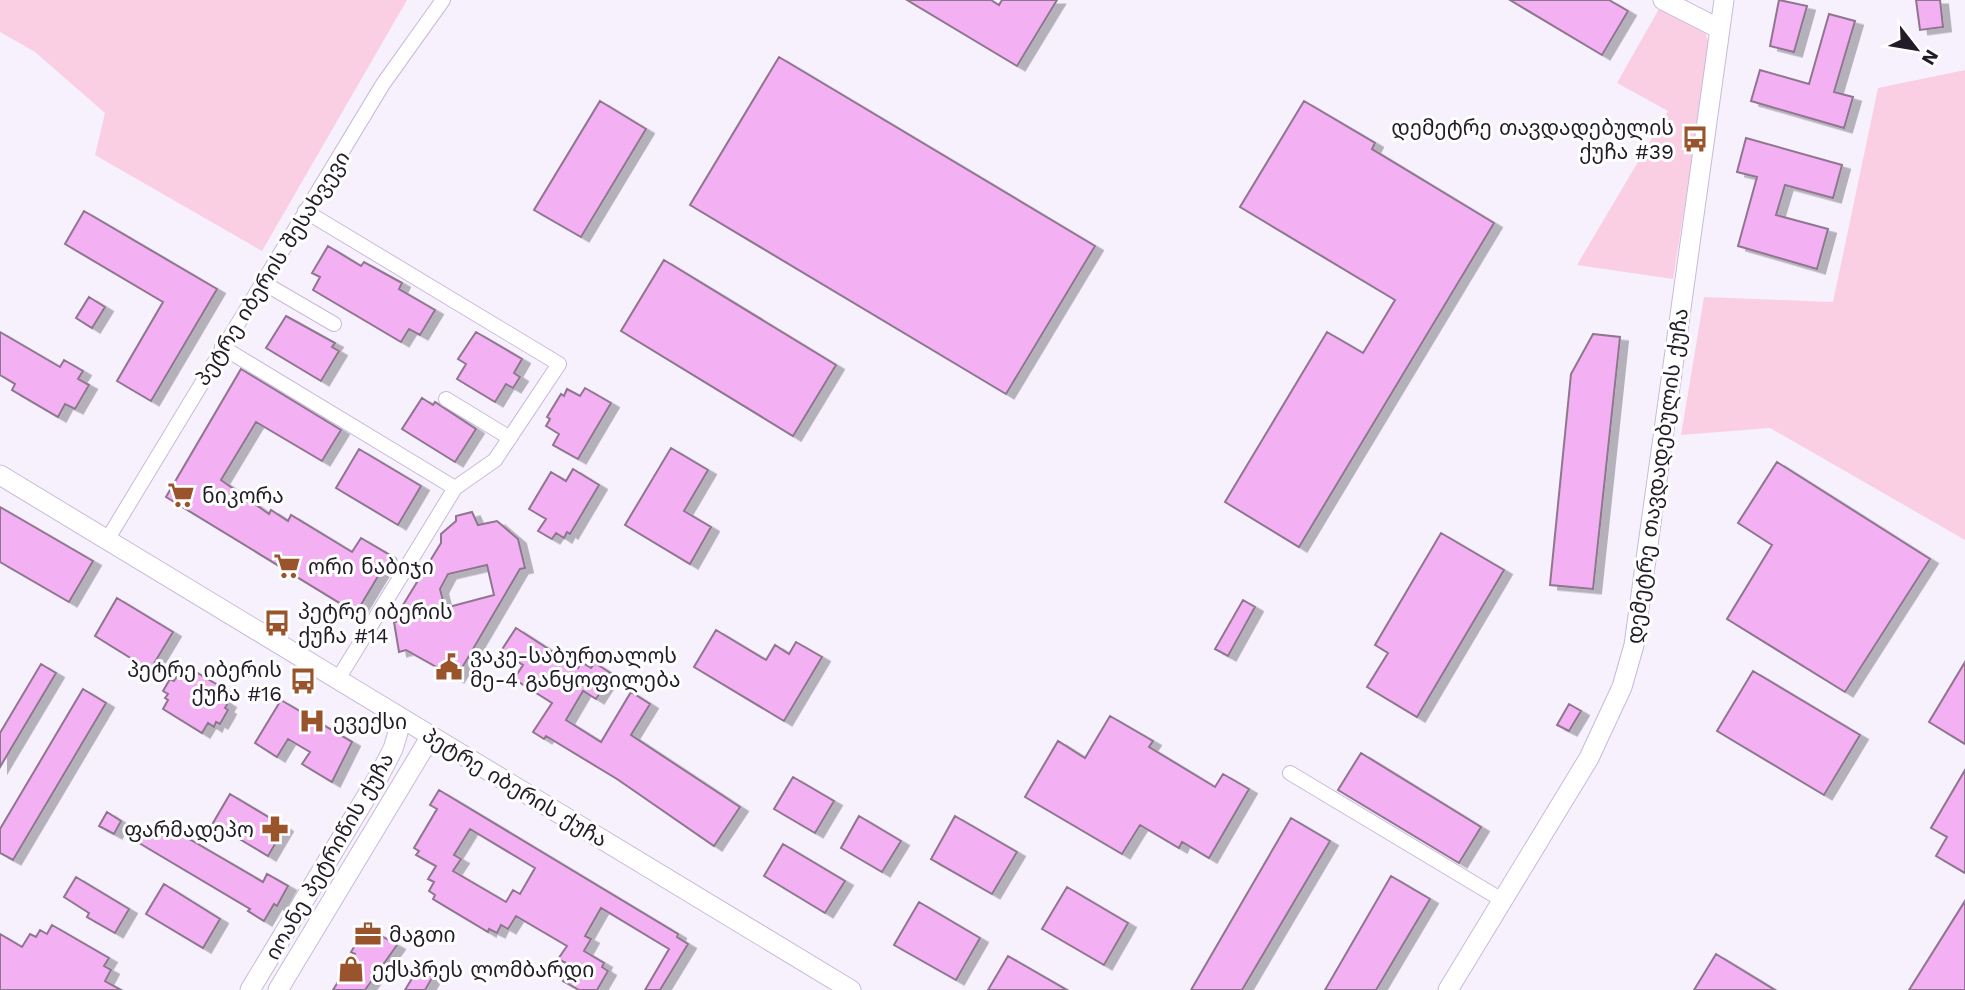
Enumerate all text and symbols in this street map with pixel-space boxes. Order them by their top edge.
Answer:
north arrow [1881,14,1951,84]
text: N [1917,46,1944,69]
place label: დემეტრე თავდადებულის ქუჩა #39 [1391,115,1674,164]
bus stop icon: დემეტრე თავდადებულის ქუჩა #39 [1680,124,1710,154]
street label: პეტრე იბერის შესახვევი [189,146,355,390]
street label: დემეტრე თავდადებულის ქუჩა [1621,306,1694,646]
supermarket icon: ნიკორა [166,480,196,510]
place label: ნიკორა [202,483,284,508]
supermarket icon: ორი ნაბიჯი [272,551,302,581]
place label: ორი ნაბიჯი [308,554,434,579]
place label: პეტრე იბერის ქუჩა #14 [298,599,453,648]
bus stop icon: პეტრე იბერის ქუჩა #14 [262,608,292,638]
place label: ვაკე-საბურთალოს მე-4 განყოფილება [470,643,680,693]
public building icon: ვაკე-საბურთალოს მე-4 განყოფილება [434,652,464,682]
place label: პეტრე იბერის ქუჩა #16 [127,657,282,706]
bus stop icon: პეტრე იბერის ქუჩა #16 [288,666,318,696]
hospital icon: ევექსი [297,706,327,736]
place label: ევექსი [333,709,407,734]
street label: პეტრე იბერის ქუჩა [418,722,612,852]
street label: იოანე პეტრიწის ქუჩა [259,748,399,964]
pharmacy icon: ფარმადეპო [260,814,290,844]
place label: ფარმადეპო [124,817,254,843]
office icon: მაგთი [353,919,383,949]
place label: მაგთი [389,922,455,947]
shop icon: ექსპრეს ლომბარდი [336,954,366,984]
place label: ექსპრეს ლომბარდი [372,957,594,983]

